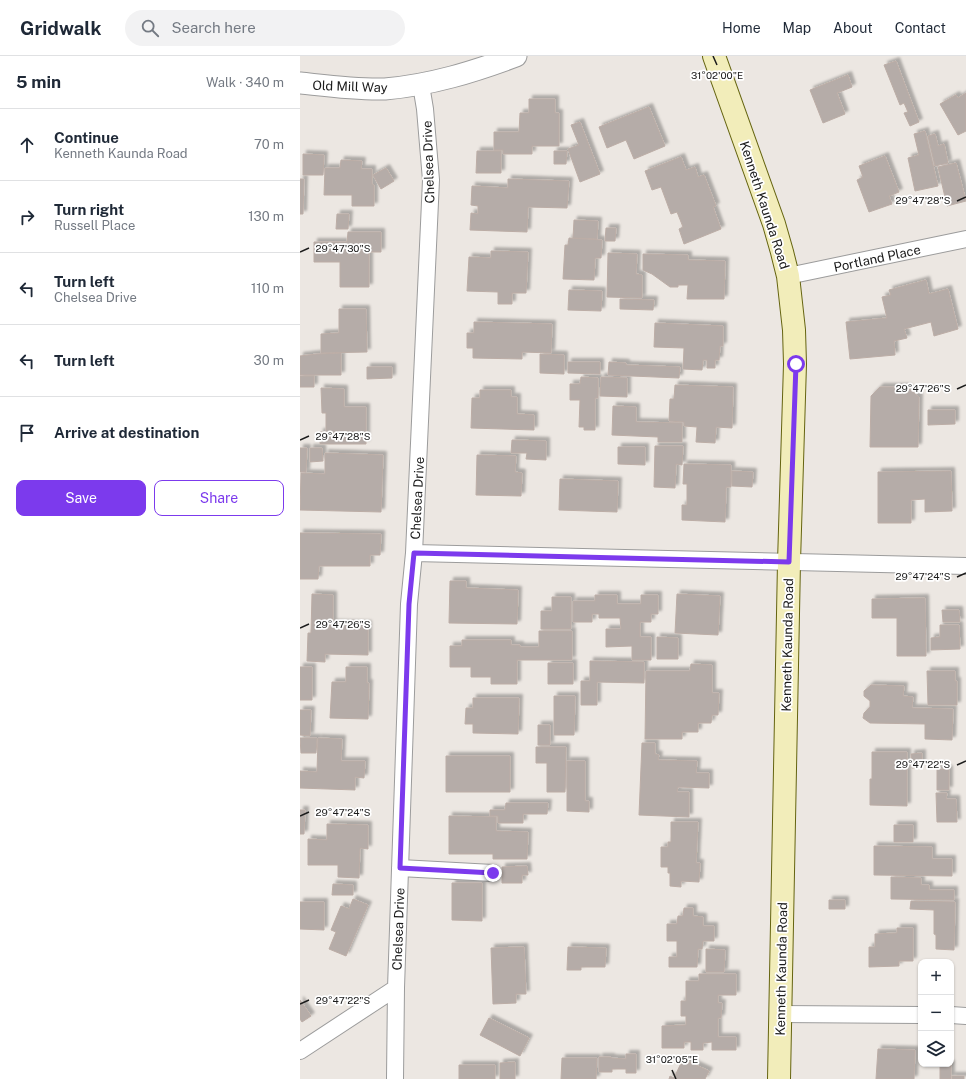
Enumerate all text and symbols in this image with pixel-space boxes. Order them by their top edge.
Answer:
search box [125,10,405,46]
text: Gridwalk [20,17,101,39]
icon: search [139,17,161,39]
text: Search here [171,19,256,36]
text: Home [722,20,761,36]
text: Map [783,20,811,36]
text: About [833,20,873,36]
text: Contact [895,20,946,36]
text: 31°02'00"E [691,69,743,81]
text: 5 min [16,72,61,92]
text: Walk · 340 m [206,75,284,90]
street label: Old Mill Way [312,78,388,95]
street label: Chelsea Drive [420,120,437,204]
text: Continue [54,129,119,146]
icon: ahead [16,134,38,156]
text: 70 m [254,137,284,152]
street label: Kenneth Kaunda Road [737,139,792,271]
text: Kenneth Kaunda Road [54,146,188,161]
text: 29°47'28"S [896,194,951,206]
text: Turn right [54,201,124,218]
icon: right [16,206,38,228]
text: 130 m [248,209,284,224]
text: Russell Place [54,218,135,233]
text: 29°47'30"S [316,242,371,254]
street label: Portland Place [832,242,922,275]
text: Turn left [54,273,115,290]
icon: left [16,278,38,300]
text: 110 m [251,281,284,296]
text: Chelsea Drive [54,290,137,305]
icon: left [16,350,38,372]
text: Turn left [54,352,115,369]
text: 30 m [254,353,284,368]
route start [787,355,805,373]
text: 29°47'26"S [896,382,951,394]
icon: arrive [16,422,38,444]
text: Arrive at destination [54,424,199,441]
text: 29°47'28"S [316,430,371,442]
street label: Chelsea Drive [408,456,427,540]
button: Save [16,480,146,516]
button: Share [154,480,284,516]
text: 29°47'24"S [896,570,951,582]
street label: Kenneth Kaunda Road [779,578,796,712]
text: 29°47'26"S [316,618,371,630]
text: 29°47'22"S [896,758,951,770]
text: 29°47'24"S [316,806,371,818]
route end [484,864,502,882]
street label: Chelsea Drive [390,887,407,971]
street label: Kenneth Kaunda Road [773,902,790,1036]
map controls [918,959,954,1067]
button: + [918,959,954,995]
text: 29°47'22"S [316,994,371,1006]
button: − [918,995,954,1031]
button: layers [918,1031,954,1067]
text: 31°02'05"E [646,1053,698,1065]

